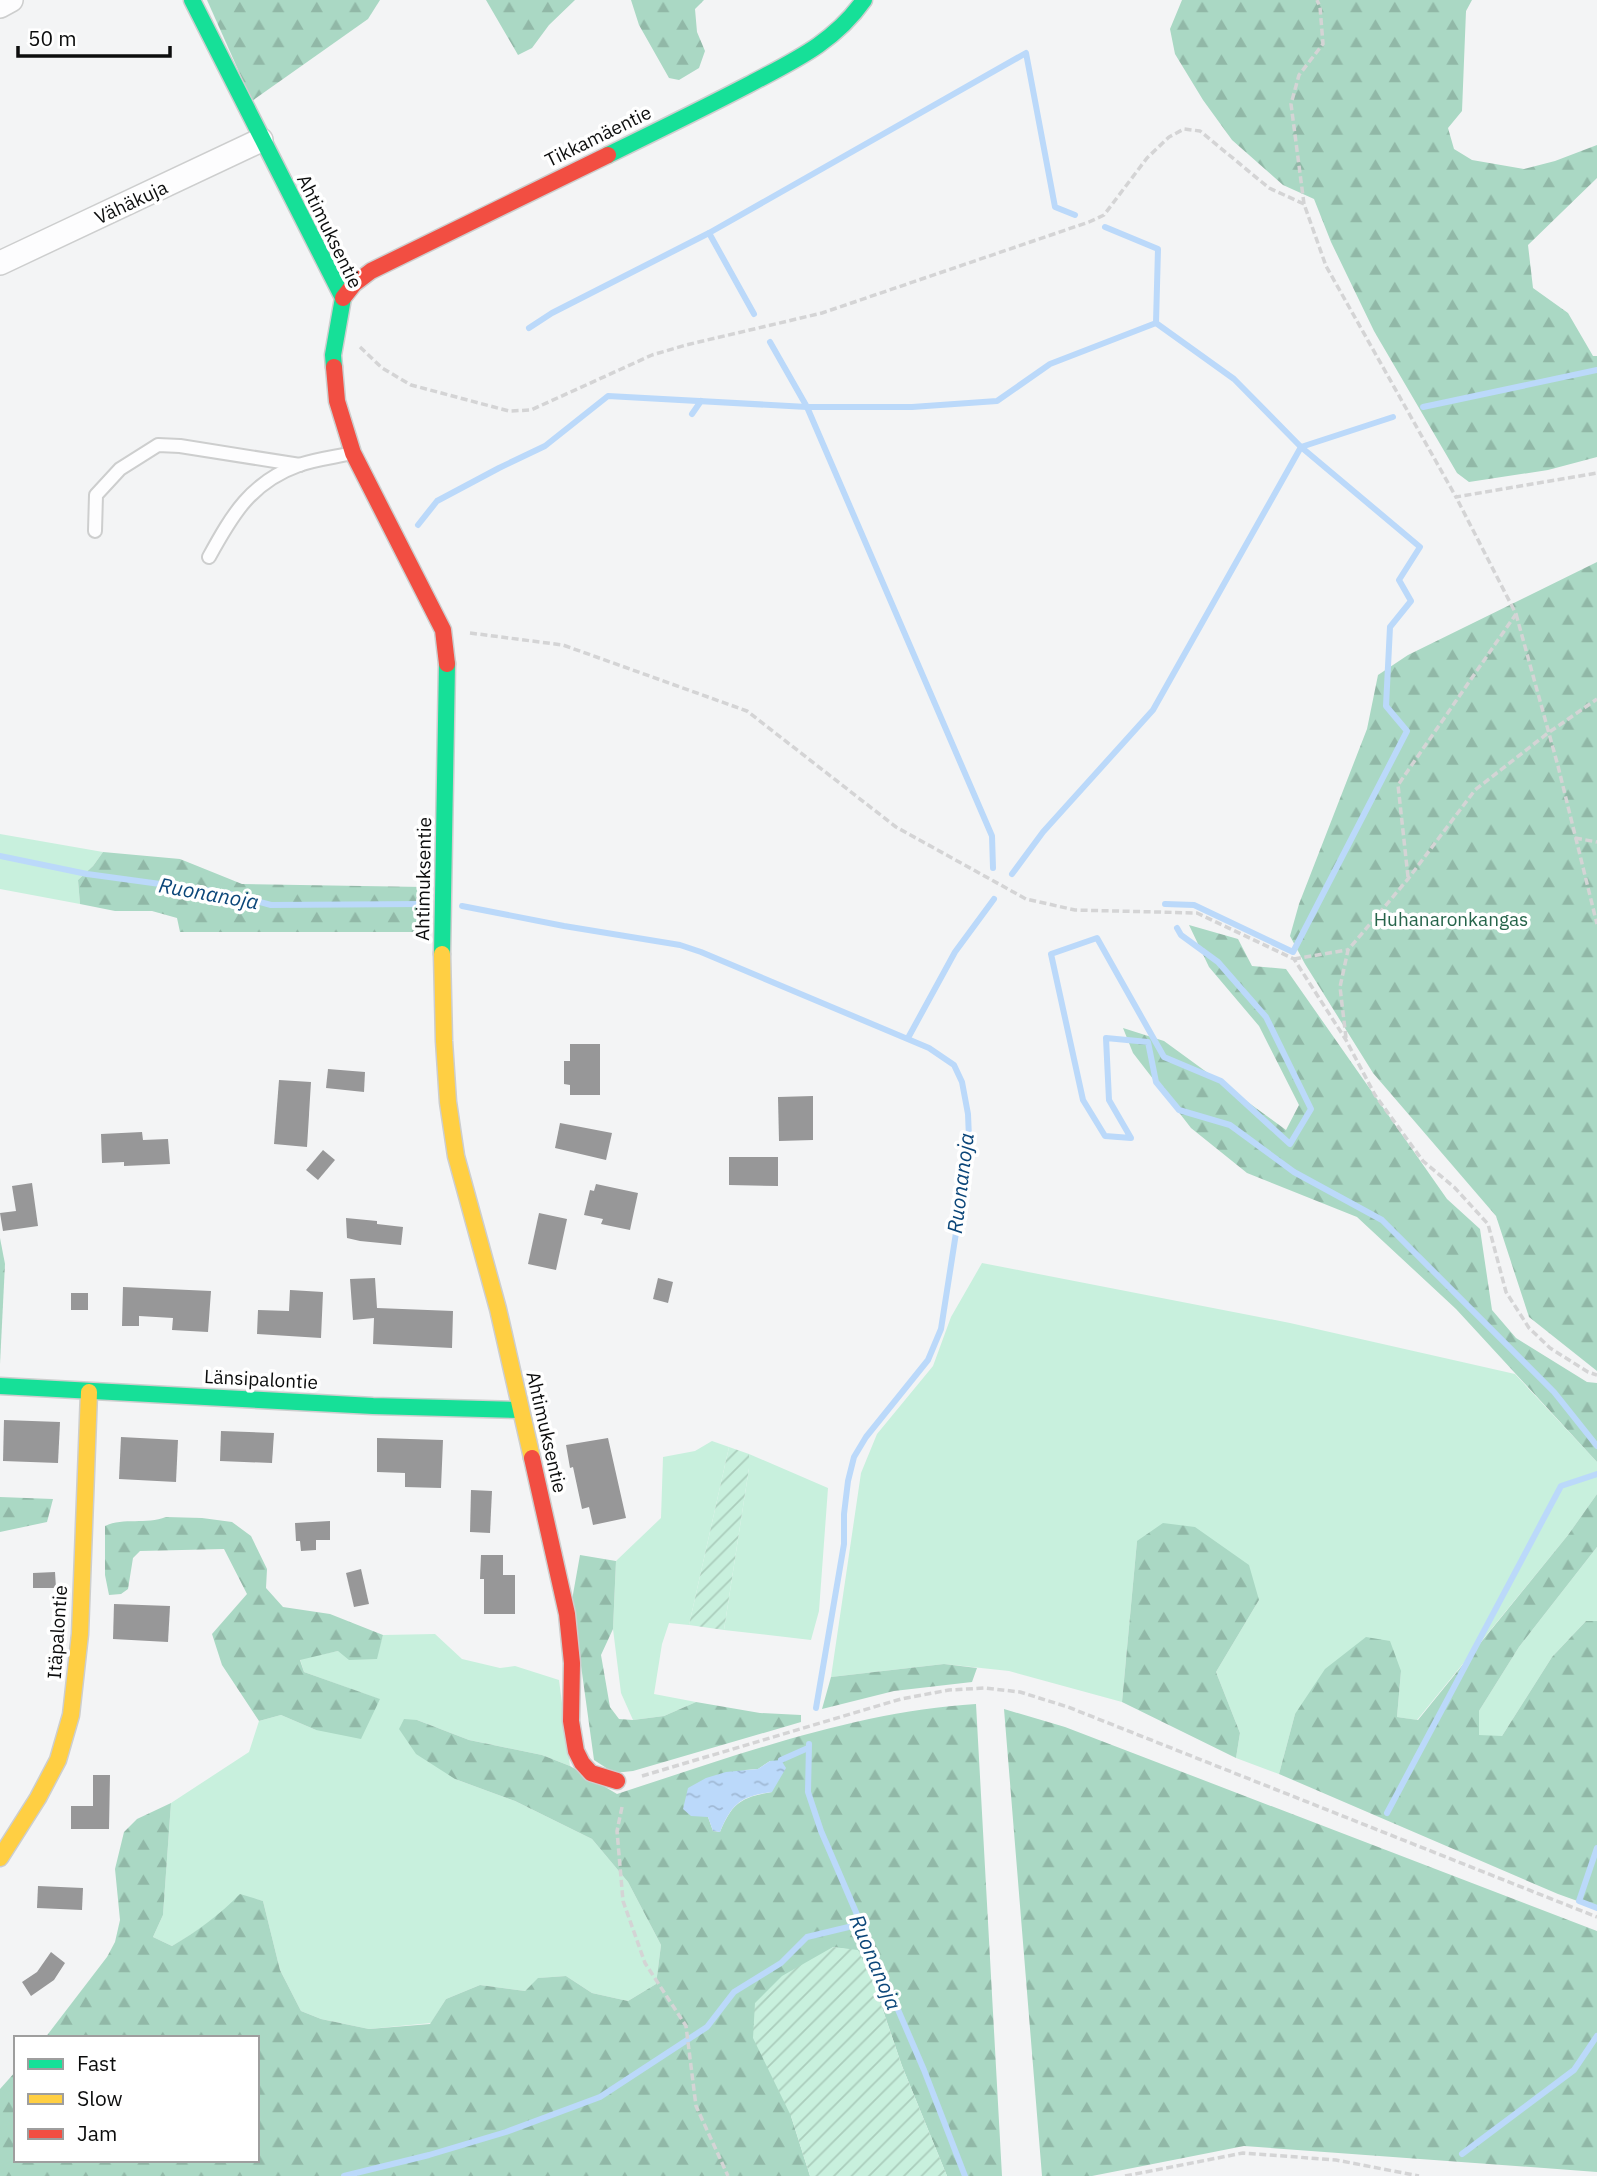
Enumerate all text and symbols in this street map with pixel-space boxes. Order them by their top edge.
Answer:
scale bar [18,14,170,58]
text: 50 m [28,24,77,52]
street label: Tikkamäentie [541,100,655,172]
street label: Ahtimuksentie [292,170,368,292]
street label: Vähäkuja [91,175,171,229]
street label: Ahtimuksentie [410,817,436,941]
water label: Ruonanoja [157,870,261,916]
park label: Huhanaronkangas [1374,907,1528,931]
water label: Ruonanoja [940,1131,980,1235]
street label: Länsipalontie [203,1364,319,1394]
street label: Ahtimuksentie [521,1369,573,1495]
street label: Itäpalontie [42,1584,72,1680]
water label: Ruonanoja [843,1910,909,2014]
legend [14,2036,259,2162]
text: Fast [77,2049,117,2077]
text: Slow [77,2084,123,2112]
text: Jam [77,2119,117,2147]

